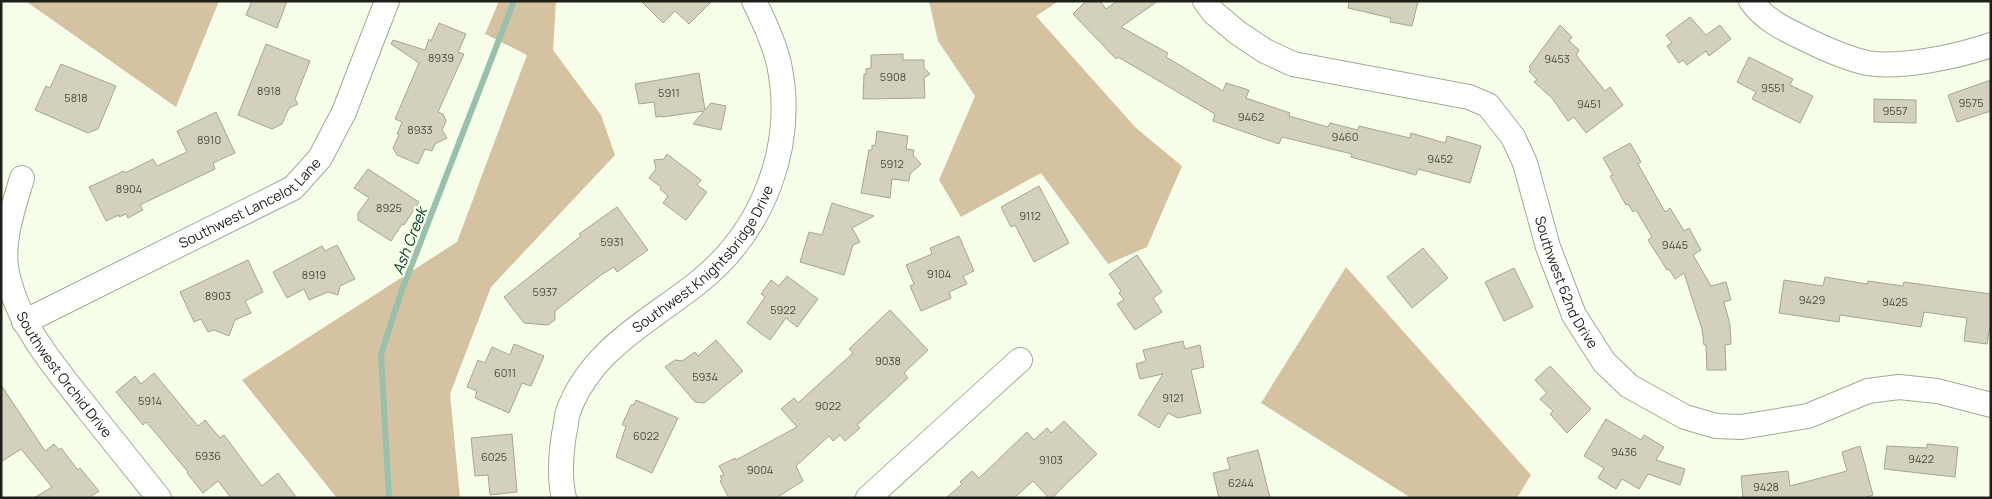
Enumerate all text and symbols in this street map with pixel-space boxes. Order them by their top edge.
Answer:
house number: 8939 [428,50,454,65]
house number: 9453 [1544,51,1570,66]
house number: 5908 [880,69,906,84]
house number: 9551 [1761,80,1785,95]
house number: 8918 [257,83,281,98]
house number: 5911 [658,85,680,100]
house number: 5818 [64,90,88,105]
house number: 9575 [1958,95,1984,110]
house number: 9451 [1577,96,1601,111]
house number: 9557 [1882,103,1908,118]
house number: 9462 [1238,109,1264,124]
house number: 8933 [407,122,433,137]
house number: 9460 [1332,129,1358,144]
house number: 8910 [197,132,221,147]
house number: 9452 [1427,151,1453,166]
street label: Southwest Lancelot Lane [175,153,325,252]
house number: 5912 [880,156,904,171]
house number: 8904 [116,181,142,196]
street label: Southwest Knightsbridge Drive [628,183,777,337]
house number: 8925 [376,200,402,215]
water label: Ash Creek [387,202,433,277]
house number: 9112 [1019,208,1041,223]
street label: Southwest 62nd Drive [1531,214,1603,352]
house number: 5931 [600,234,624,249]
house number: 9445 [1662,237,1688,252]
house number: 9104 [927,266,951,281]
house number: 8919 [302,267,326,282]
house number: 5937 [533,284,557,299]
house number: 8903 [205,288,231,303]
house number: 9429 [1799,292,1825,307]
house number: 9425 [1882,294,1908,309]
house number: 5922 [770,302,796,317]
street label: Southwest Orchid Drive [13,308,117,441]
house number: 9038 [875,353,901,368]
house number: 6011 [494,365,516,380]
house number: 5934 [692,369,718,384]
house number: 9121 [1162,390,1184,405]
house number: 5914 [138,393,162,408]
house number: 9022 [815,398,841,413]
house number: 6022 [633,428,659,443]
house number: 9436 [1611,444,1637,459]
house number: 5936 [195,448,221,463]
house number: 6025 [481,449,507,464]
house number: 9422 [1908,451,1934,466]
house number: 9103 [1039,452,1063,467]
house number: 9004 [747,462,773,477]
house number: 6244 [1228,475,1254,490]
house number: 9428 [1753,479,1779,494]

